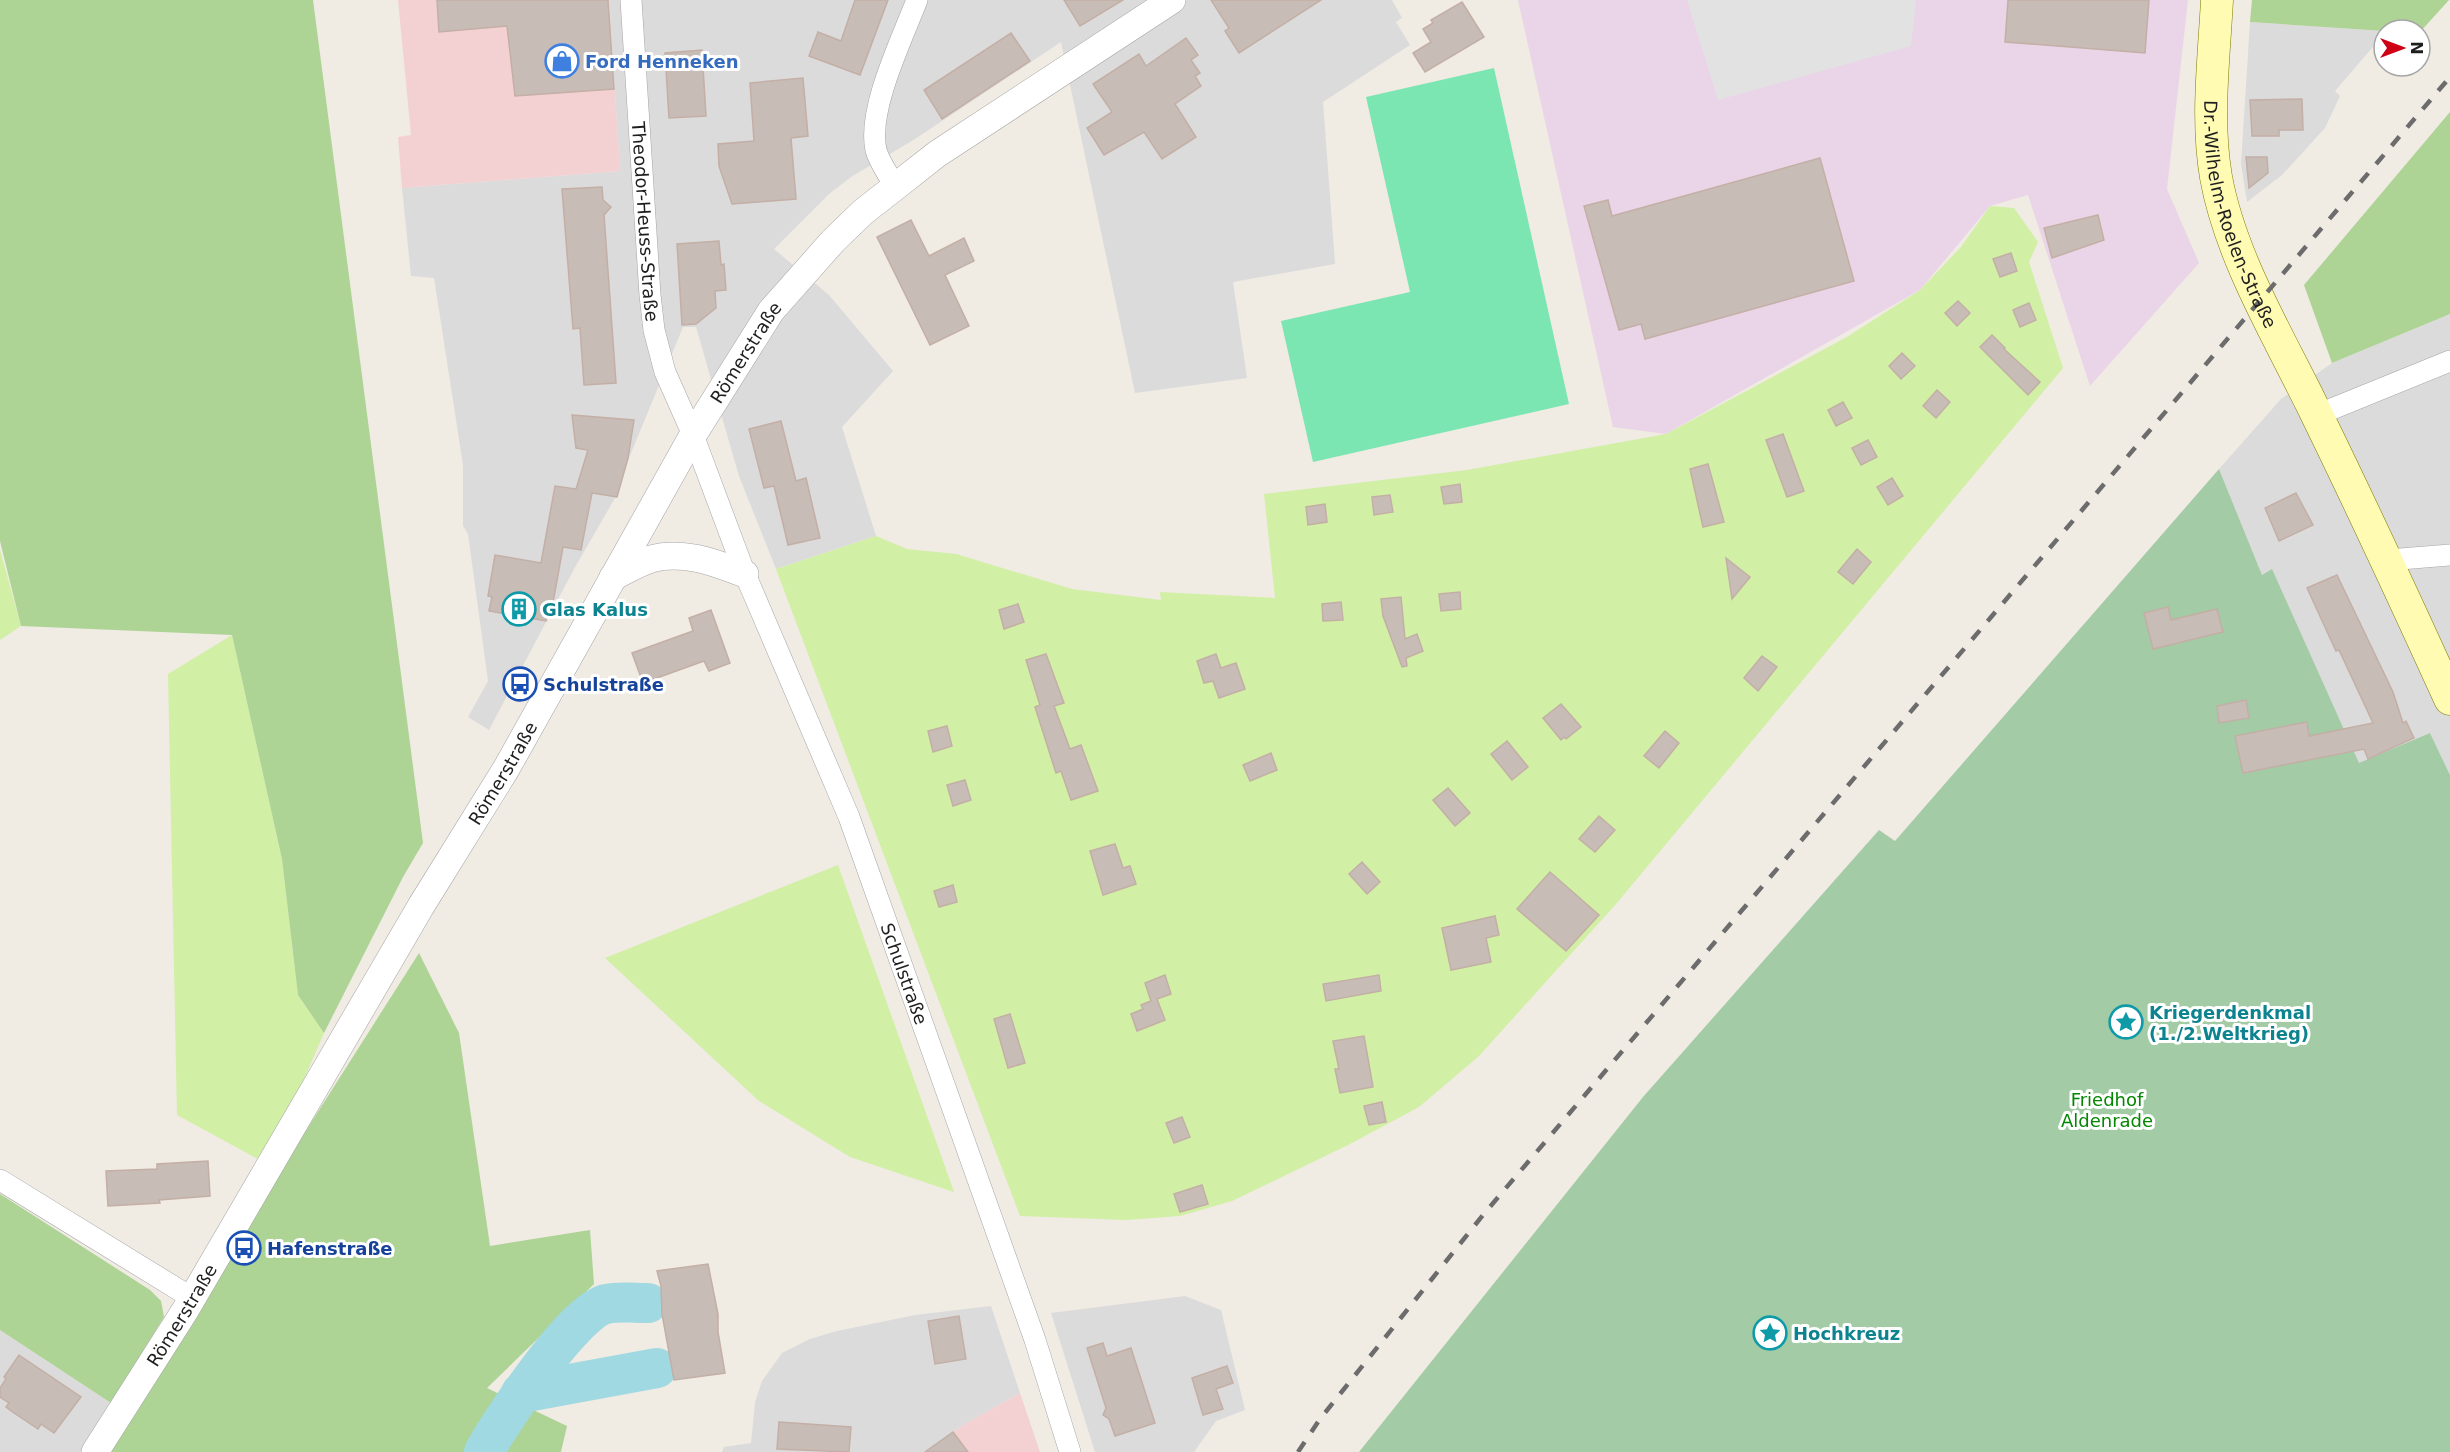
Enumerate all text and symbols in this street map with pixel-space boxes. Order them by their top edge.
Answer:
north arrow [2372,18,2432,78]
text: N [2407,41,2426,55]
shop icon: Ford Henneken [544,43,580,79]
place label: Ford Henneken [585,51,739,72]
street label: Dr.-Wilhelm-Roelen-Straße [2201,100,2282,331]
street label: Theodor-Heuss-Straße [628,120,663,323]
street label: Römerstraße [705,297,785,407]
building icon: Glas Kalus [501,591,537,627]
place label: Glas Kalus [542,599,648,620]
bus stop icon: Schulstraße [502,666,538,702]
place label: Schulstraße [543,674,664,695]
street label: Römerstraße [464,718,541,828]
street label: Schulstraße [877,920,932,1027]
place label: Kriegerdenkmal (1./2.Weltkrieg) [2149,1002,2311,1044]
place icon: Kriegerdenkmal (1./2.Weltkrieg) [2108,1004,2144,1040]
park label: Friedhof Aldenrade [2061,1089,2153,1131]
bus stop icon: Hafenstraße [226,1230,262,1266]
place label: Hafenstraße [267,1238,393,1259]
street label: Römerstraße [142,1260,221,1370]
place icon: Hochkreuz [1752,1315,1788,1351]
place label: Hochkreuz [1793,1323,1900,1344]

